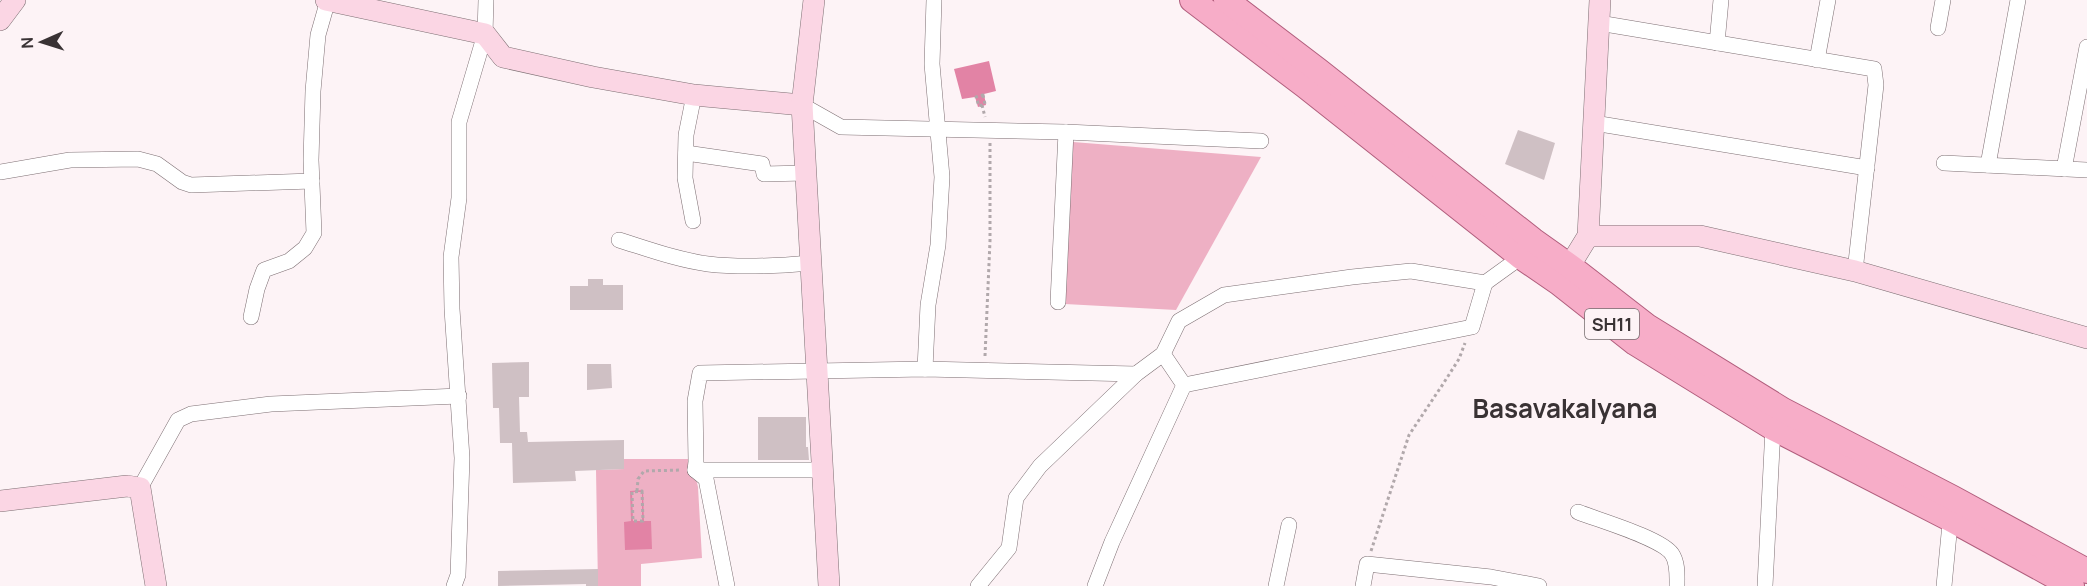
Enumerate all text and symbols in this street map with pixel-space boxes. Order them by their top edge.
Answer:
north arrow [12,12,72,72]
text: N [16,36,38,49]
road number: SH11 [1585,309,1639,339]
district label: Basavakalyana [1473,390,1658,426]

